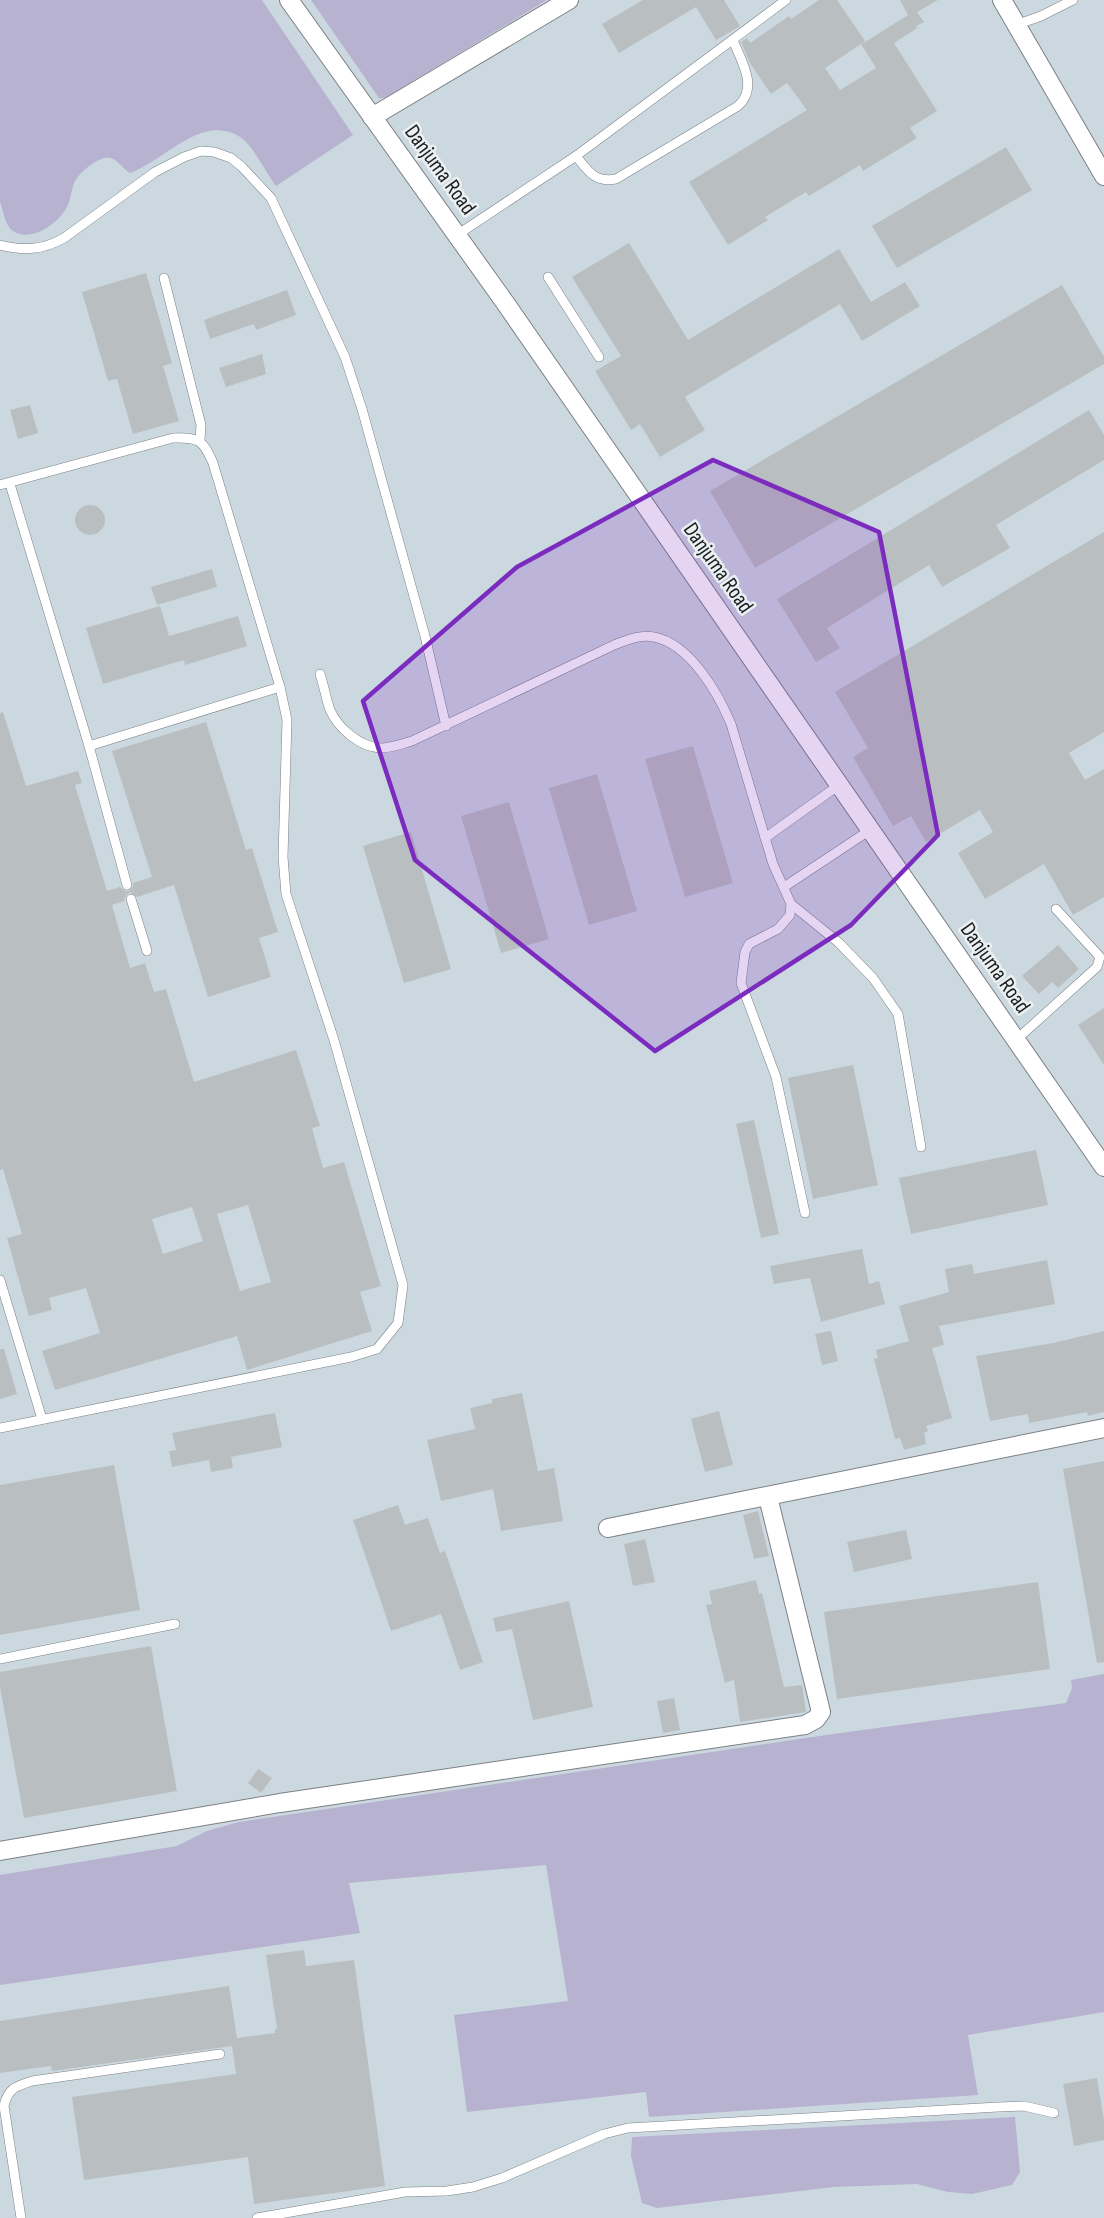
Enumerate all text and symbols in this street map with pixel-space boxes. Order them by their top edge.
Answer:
street label: Danjuma Road [398,120,482,220]
street label: Danjuma Road [677,517,759,619]
street label: Danjuma Road [954,917,1036,1019]

